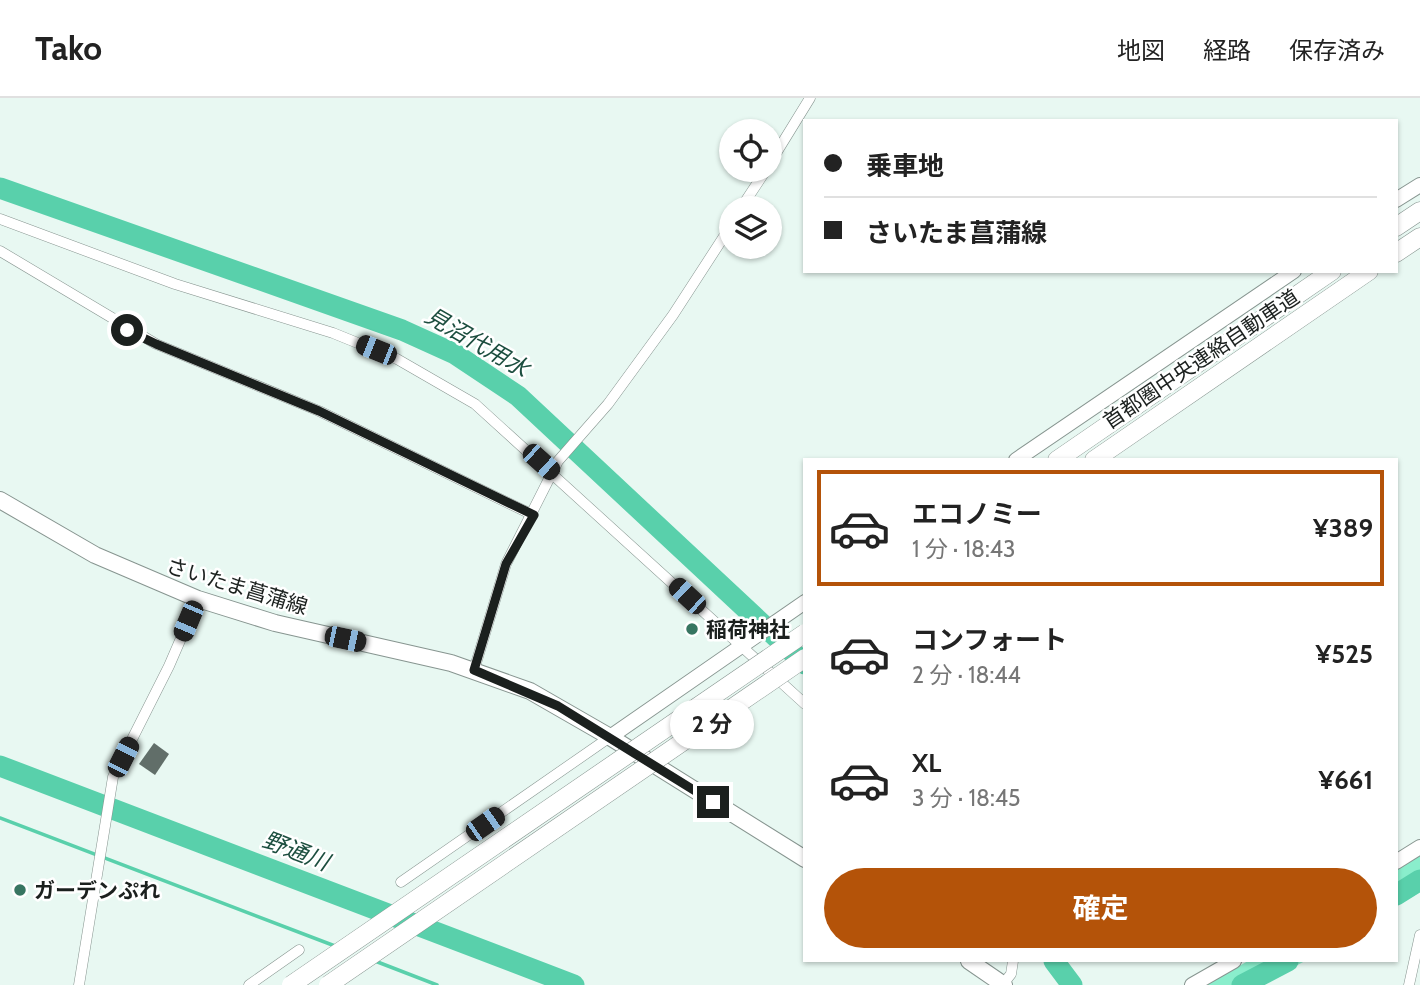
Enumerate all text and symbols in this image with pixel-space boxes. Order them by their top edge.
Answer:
text: Tako [35,28,102,68]
text: 地図 [1117,36,1165,65]
text: 経路 [1203,36,1251,65]
text: 保存済み [1289,36,1385,65]
map controls [719,119,782,259]
button: locate [719,119,782,182]
text: 乗車地 [866,150,944,182]
button: layers [719,196,782,259]
text: さいたま菖蒲線 [866,217,1047,249]
street label: 首都圏中央連絡自動車道 [1098,284,1304,434]
water label: 見沼代用水 [420,301,536,384]
route start [111,314,143,346]
car [353,332,400,368]
car [519,440,564,484]
icon: car [828,497,891,560]
text: エコノミー [912,498,1042,530]
text: ¥389 [1313,512,1373,544]
text: 1 分 · 18:43 [912,535,1015,563]
street label: さいたま菖蒲線 [163,553,311,619]
car [665,574,710,618]
car [171,598,206,644]
place label: 稲荷神社 [706,617,790,642]
marker: 稲荷神社 [684,621,700,637]
icon: car [828,623,891,686]
car [323,624,368,654]
text: コンフォート [912,624,1067,656]
text: ¥525 [1316,638,1373,670]
text: 2 分 · 18:44 [912,661,1021,689]
callout: 2 分 [671,700,755,750]
text: 2 分 [692,710,732,738]
car [105,734,142,780]
text: XL [912,747,941,779]
icon: car [828,749,891,812]
text: ¥661 [1318,764,1373,796]
text: 3 分 · 18:45 [912,784,1020,812]
route end [697,786,729,818]
car [462,803,509,845]
water label: 野通川 [259,826,336,878]
button: 確定 [824,868,1377,948]
place label: ガーデンぷれ [34,878,160,903]
marker: ガーデンぷれ [12,882,28,898]

